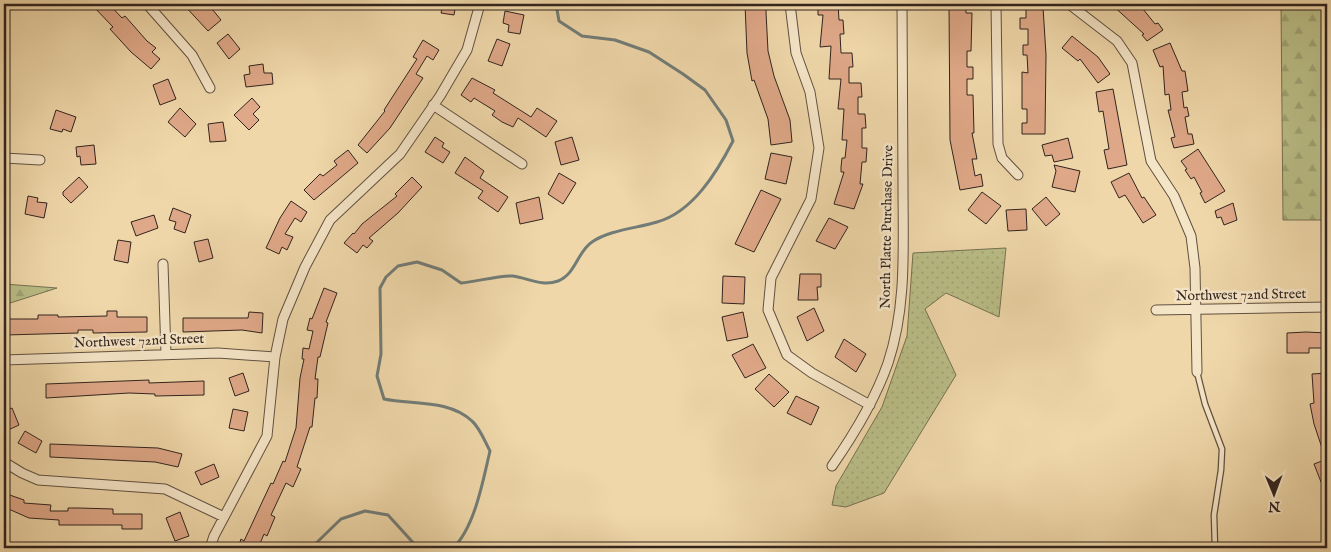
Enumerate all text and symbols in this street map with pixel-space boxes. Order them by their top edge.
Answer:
street label: North Platte Purchase Drive [877,144,897,309]
street label: Northwest 72nd Street [1176,285,1307,305]
street label: Northwest 72nd Street [73,330,205,352]
north arrow [1248,470,1298,520]
text: N [1268,497,1281,515]

